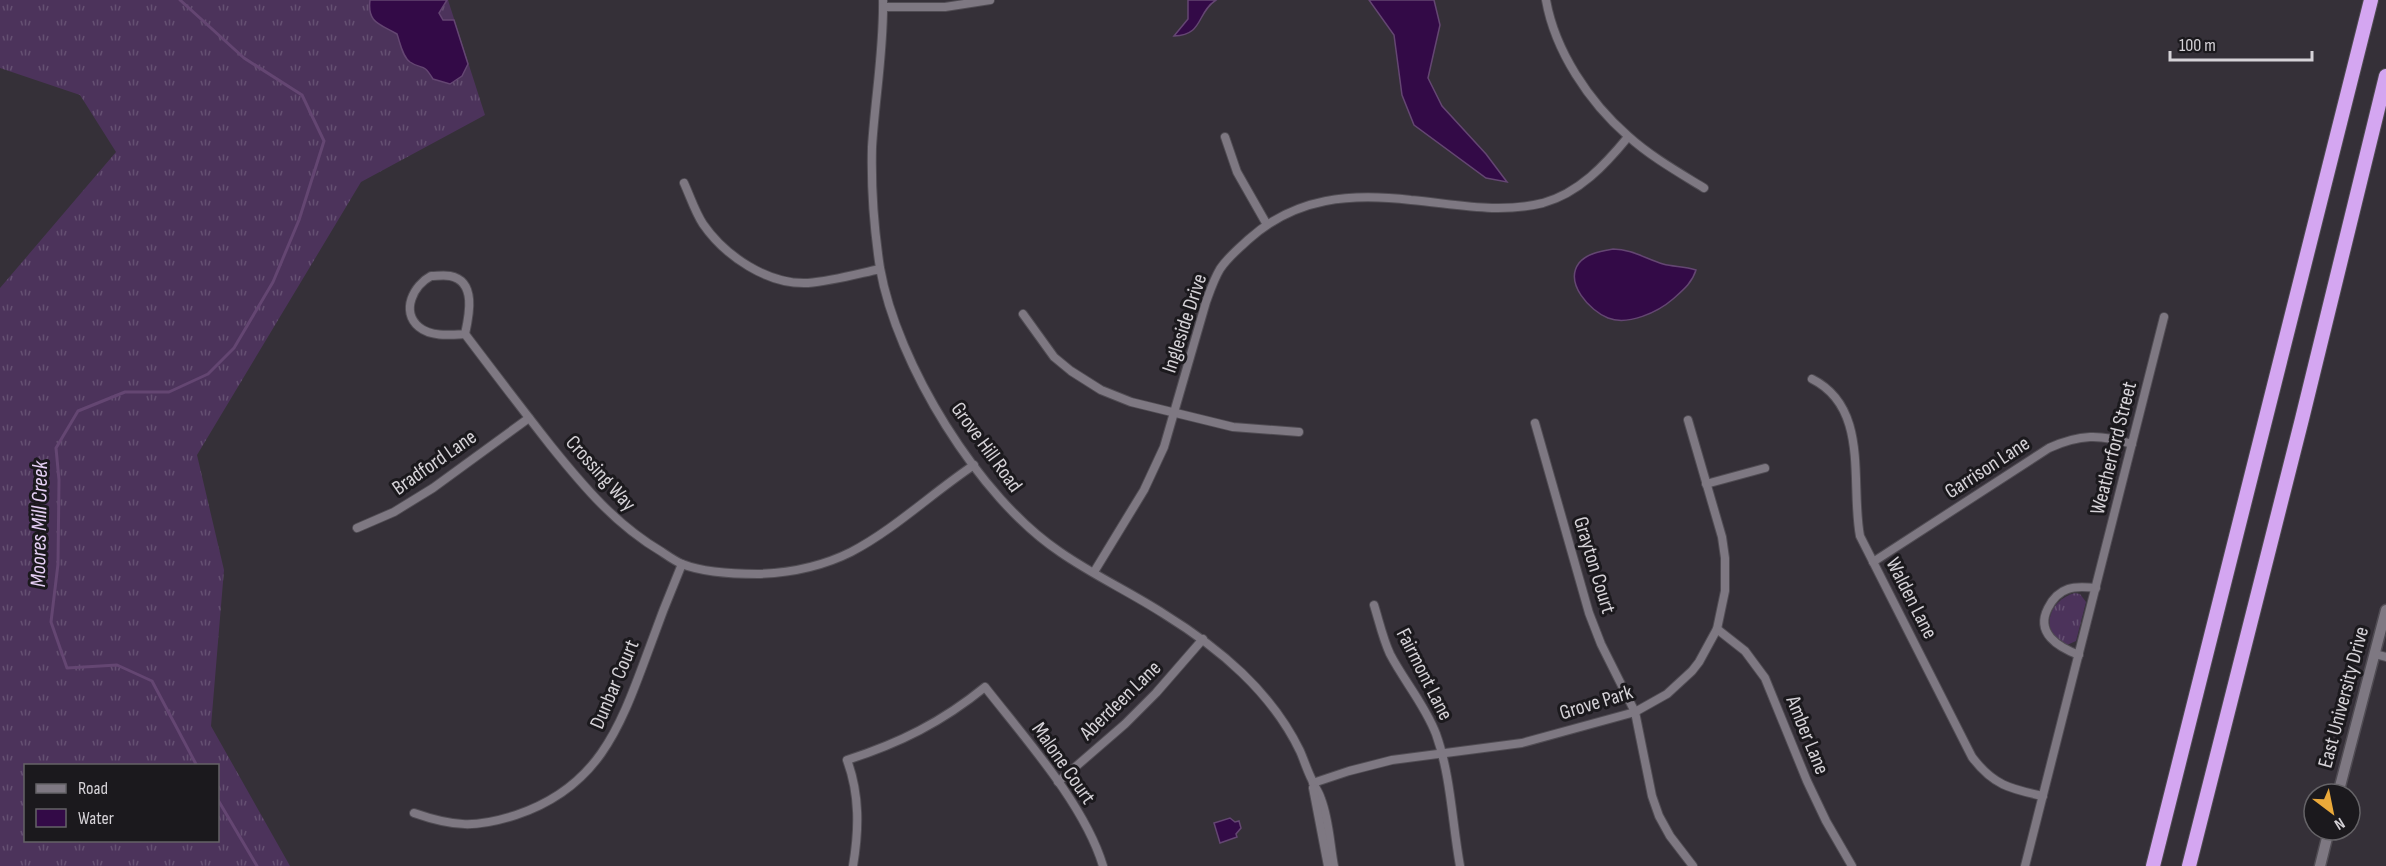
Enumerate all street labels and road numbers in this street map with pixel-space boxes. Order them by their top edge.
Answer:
street label: Ingleside Drive [1157,270,1212,376]
street label: Weatherford Street [2085,379,2142,517]
street label: Grove Hill Road [946,397,1028,497]
street label: Bradford Lane [387,424,481,501]
street label: Crossing Way [560,430,641,516]
street label: Garrison Lane [1940,431,2034,504]
street label: Grayton Court [1568,514,1621,617]
street label: Walden Lane [1880,553,1943,643]
street label: Fairmont Lane [1391,624,1458,724]
street label: East University Drive [2313,624,2374,770]
street label: Dunbar Court [585,636,644,733]
street label: Aberdeen Lane [1074,655,1166,746]
street label: Grove Park [1557,680,1636,725]
street label: Amber Lane [1780,691,1835,778]
street label: Malone Court [1026,718,1101,809]

